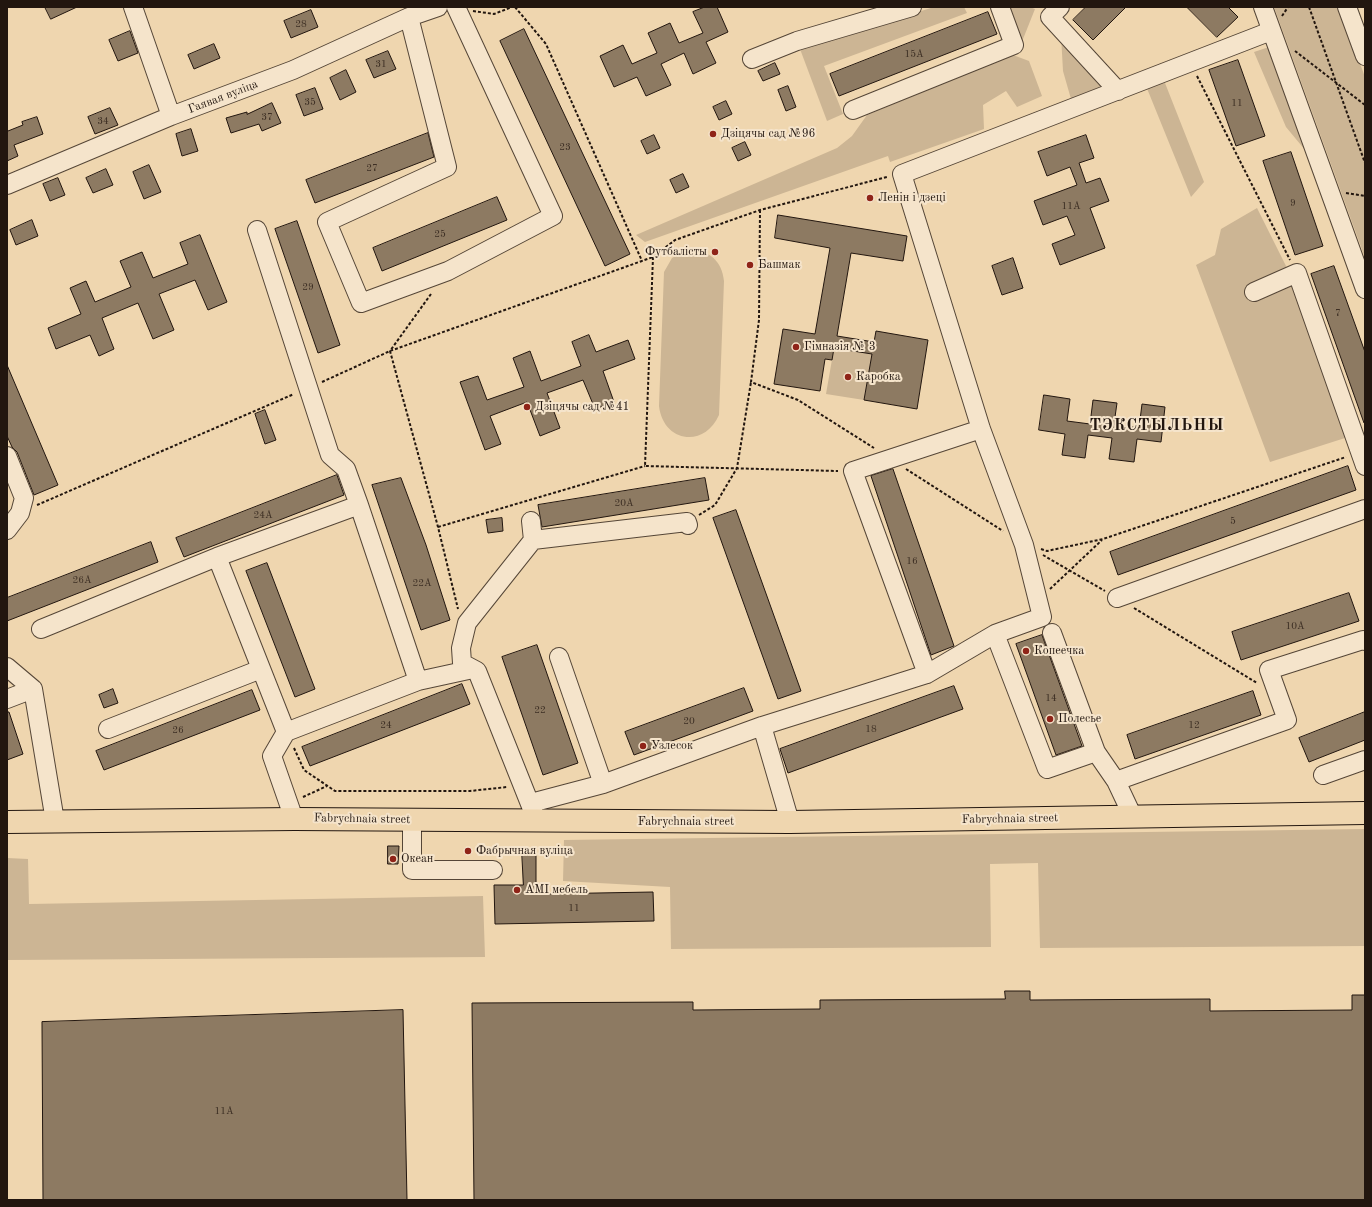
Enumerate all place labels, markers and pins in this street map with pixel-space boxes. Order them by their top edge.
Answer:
place label: Дзіцячы сад №96 [721,127,816,141]
marker: Дзіцячы сад №96 [708,129,718,139]
place label: Ленін і дзеці [878,191,946,205]
marker: Ленін і дзеці [865,193,875,203]
place label: Футбалісты [645,245,707,259]
marker: Футбалісты [710,247,720,257]
place label: Башмак [758,258,800,272]
marker: Башмак [745,260,755,270]
place label: Гімназія № 3 [804,340,876,354]
marker: Гімназія № 3 [791,342,801,352]
place label: Каробка [856,370,901,384]
marker: Каробка [843,372,853,382]
place label: Дзіцячы сад №41 [535,400,630,414]
marker: Дзіцячы сад №41 [522,402,532,412]
place label: Копеечка [1034,644,1084,658]
marker: Копеечка [1021,646,1031,656]
place label: Полесье [1058,712,1101,726]
marker: Полесье [1045,714,1055,724]
place label: Узлесок [651,739,693,753]
marker: Узлесок [638,741,648,751]
place label: Фабрычная вуліца [476,844,573,858]
marker: Фабрычная вуліца [463,846,473,856]
place label: Океан [401,852,433,866]
marker: Океан [388,854,398,864]
place label: AMI мебель [525,883,588,897]
marker: AMI мебель [512,885,522,895]

